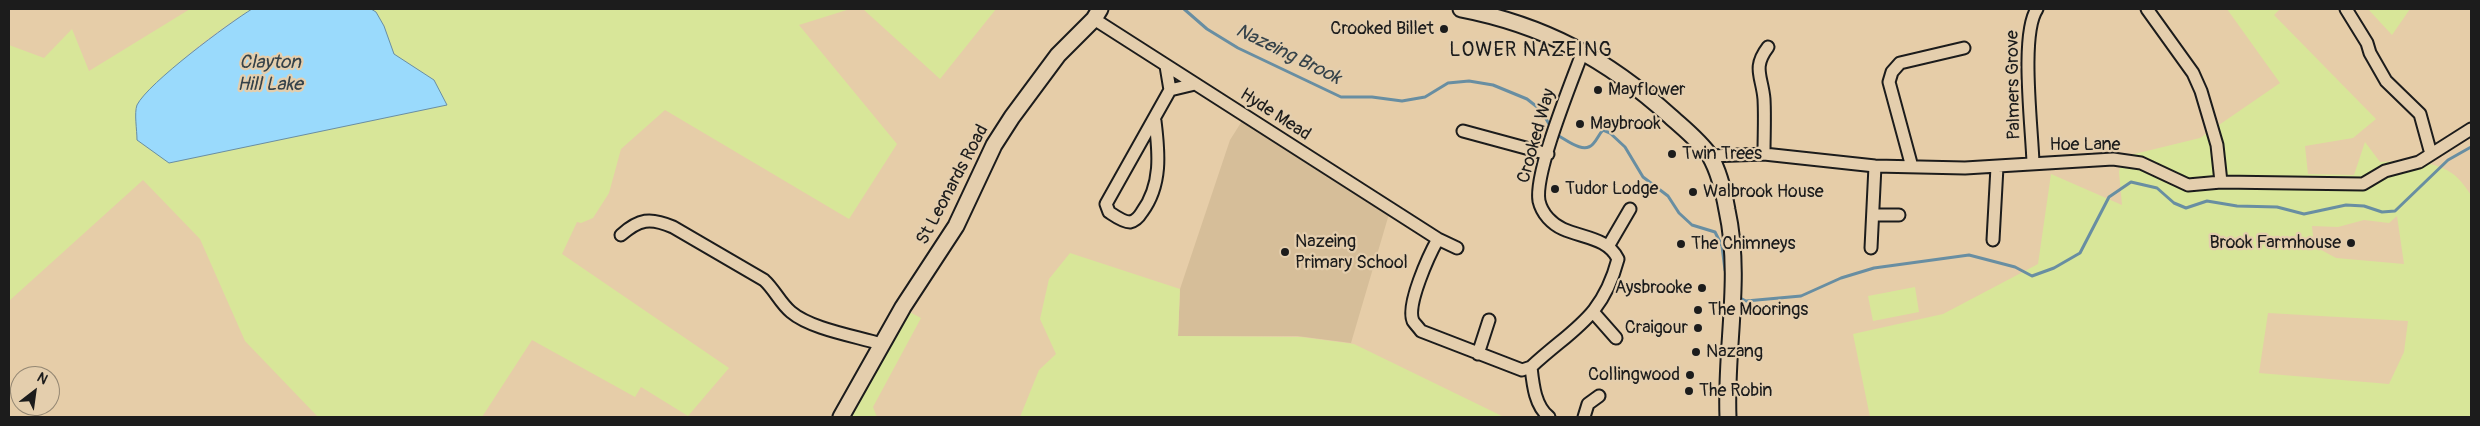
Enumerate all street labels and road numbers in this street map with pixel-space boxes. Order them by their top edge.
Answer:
street label: Palmers Grove [2002,30,2026,140]
street label: Hyde Mead [1236,84,1314,146]
street label: Crooked Way [1513,86,1561,186]
street label: St Leonards Road [912,121,994,249]
street label: Hoe Lane [2050,134,2120,156]

